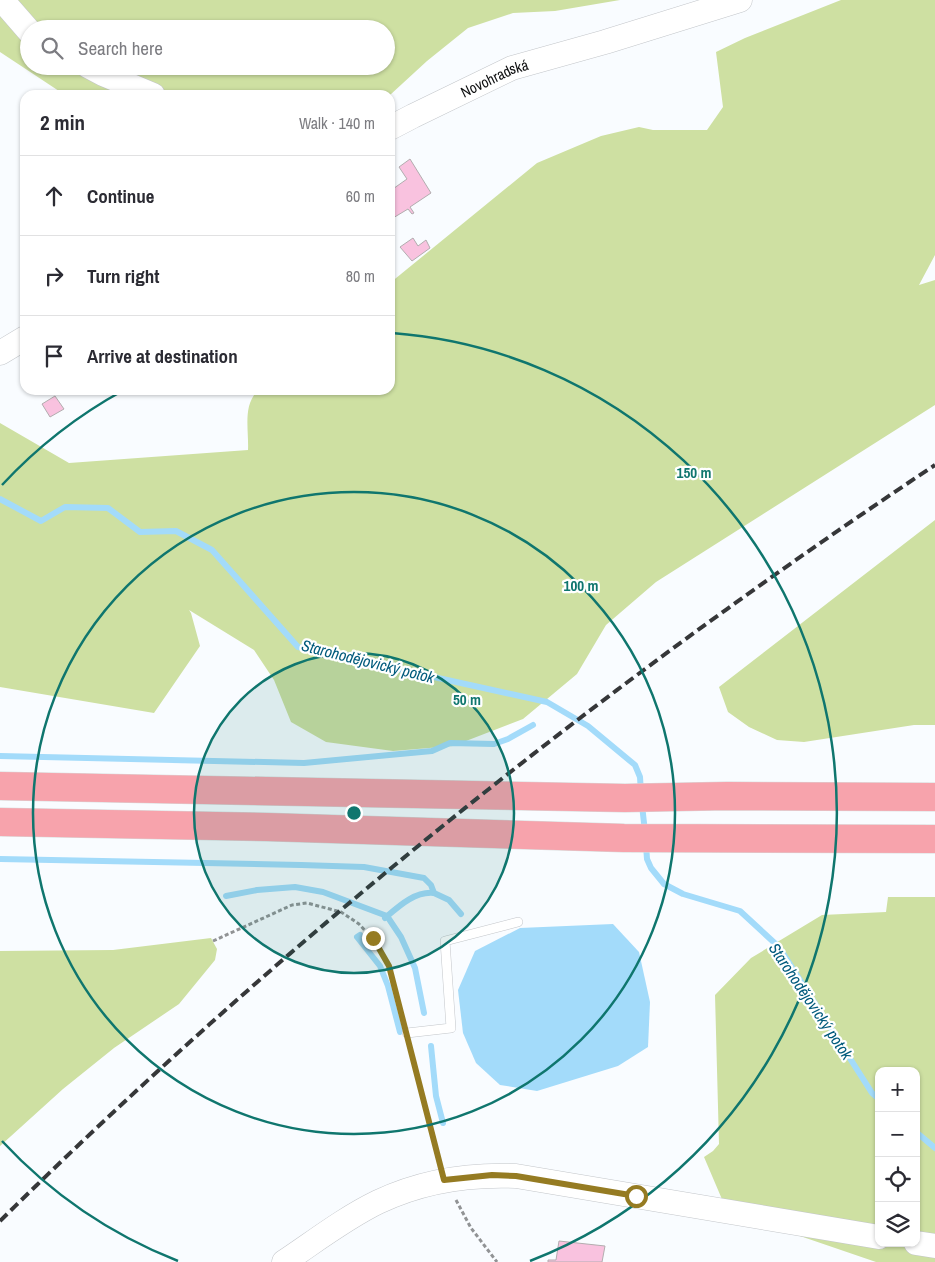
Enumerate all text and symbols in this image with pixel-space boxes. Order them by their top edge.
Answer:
search box [20,20,395,75]
icon: search [38,34,66,62]
text: Search here [78,35,163,61]
street label: Novohradská [457,53,531,102]
text: 2 min [40,108,85,137]
text: Walk · 140 m [299,112,375,134]
icon: ahead [40,182,68,210]
text: Continue [87,183,155,209]
text: 60 m [346,185,375,207]
icon: right [40,262,68,290]
text: Turn right [87,263,159,289]
text: 80 m [346,265,375,287]
icon: arrive [40,342,68,370]
text: Arrive at destination [87,343,238,369]
text: 150 m [677,462,711,483]
text: 100 m [564,575,598,596]
water label: Starohodějovický potok [299,634,437,688]
text: 50 m [453,689,481,710]
centre of rings [345,804,363,822]
route end [362,927,385,950]
water label: Starohodějovický potok [764,938,858,1064]
map controls [875,1067,920,1247]
button: + [875,1067,920,1112]
button: − [875,1112,920,1157]
button: locate [875,1157,920,1202]
route start [625,1185,648,1208]
button: layers [875,1202,920,1247]

